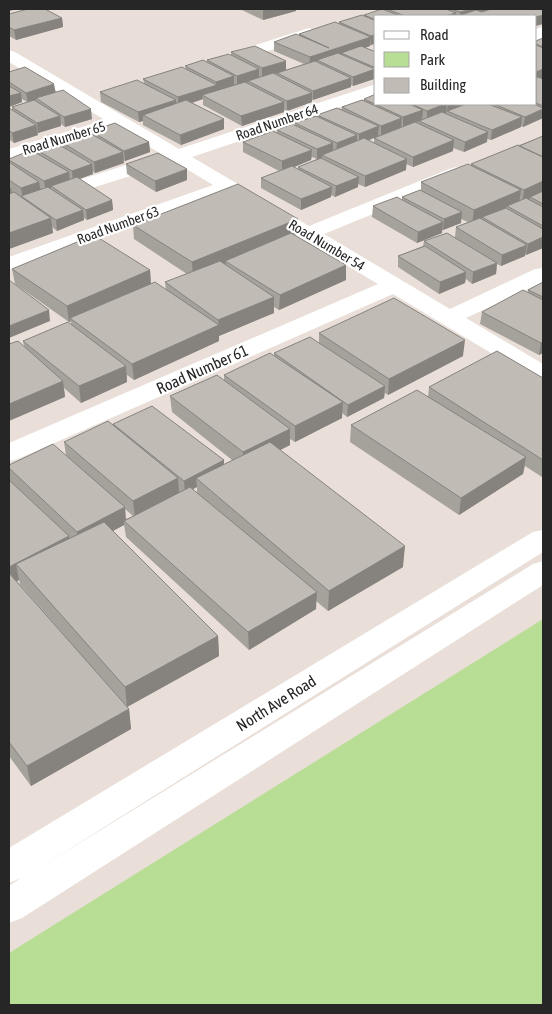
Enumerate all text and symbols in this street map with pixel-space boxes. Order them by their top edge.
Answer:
legend [374,15,537,105]
text: Road [420,26,449,43]
text: Park [420,51,445,68]
text: Building [420,76,466,93]
street label: Road Number 64 [234,100,321,144]
street label: Road Number 65 [21,118,107,158]
street label: Road Number 63 [75,203,161,247]
street label: Road Number 54 [286,216,368,274]
street label: Road Number 61 [153,341,251,397]
street label: North Ave Road [233,671,319,735]

